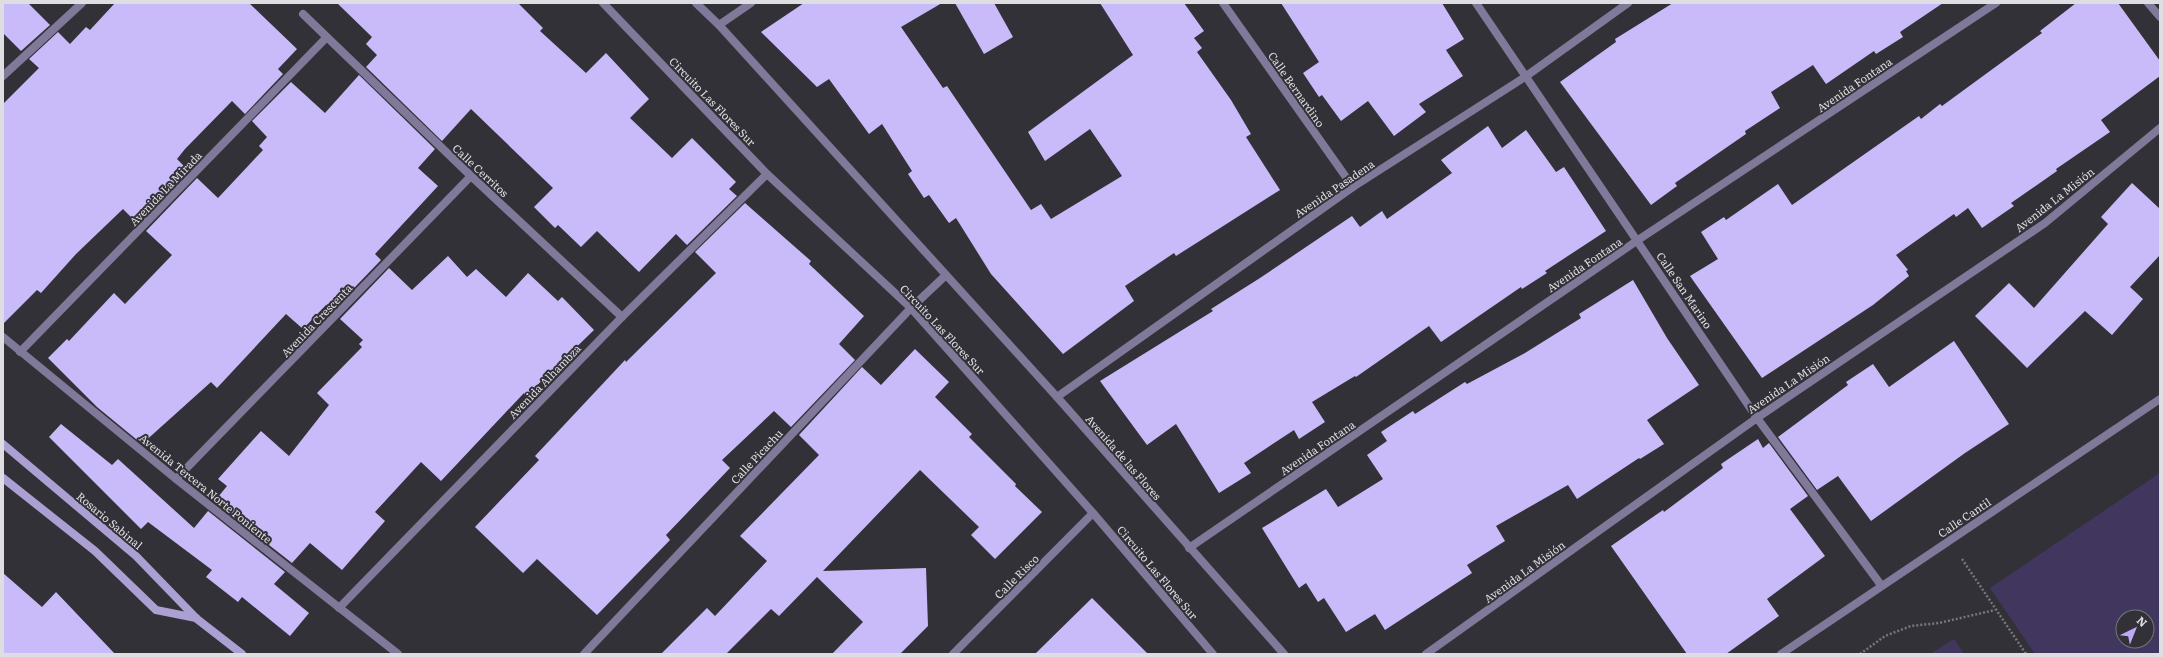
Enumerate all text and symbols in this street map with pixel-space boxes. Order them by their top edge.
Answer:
street label: Calle Bernardino [1265,48,1329,130]
street label: Circuito Las Flores Sur [666,53,760,150]
street label: Avenida Fontana [1813,53,1895,115]
street label: Calle Cerritos [449,140,513,200]
street label: Avenida La Mirada [125,147,205,229]
street label: Avenida Pasadena [1291,155,1377,221]
street label: Avenida La Misión [2011,163,2097,235]
street label: Avenida Fontana [1543,233,1625,295]
street label: Calle San Marino [1653,248,1717,332]
street label: Avenida Crescenta [277,280,355,360]
street label: Circuito Las Flores Sur [897,280,990,378]
street label: Avenida Alhambza [504,340,584,422]
street label: Avenida La Misión [1743,349,1833,417]
street label: Avenida de las Flores [1083,411,1165,503]
street label: Avenida Fontana [1276,416,1358,478]
street label: Calle Picachu [726,425,786,487]
street label: Avenida Tercera Norte Poniente [136,429,276,547]
street label: Rosario Sabinal [74,488,147,553]
street label: Calle Cantil [1934,493,1994,541]
street label: Circuito Las Flores Sur [1114,522,1203,623]
street label: Avenida La Misión [1480,536,1568,606]
street label: Calle Risco [990,550,1042,602]
north arrow [2115,609,2155,649]
text: N [2134,612,2151,630]

